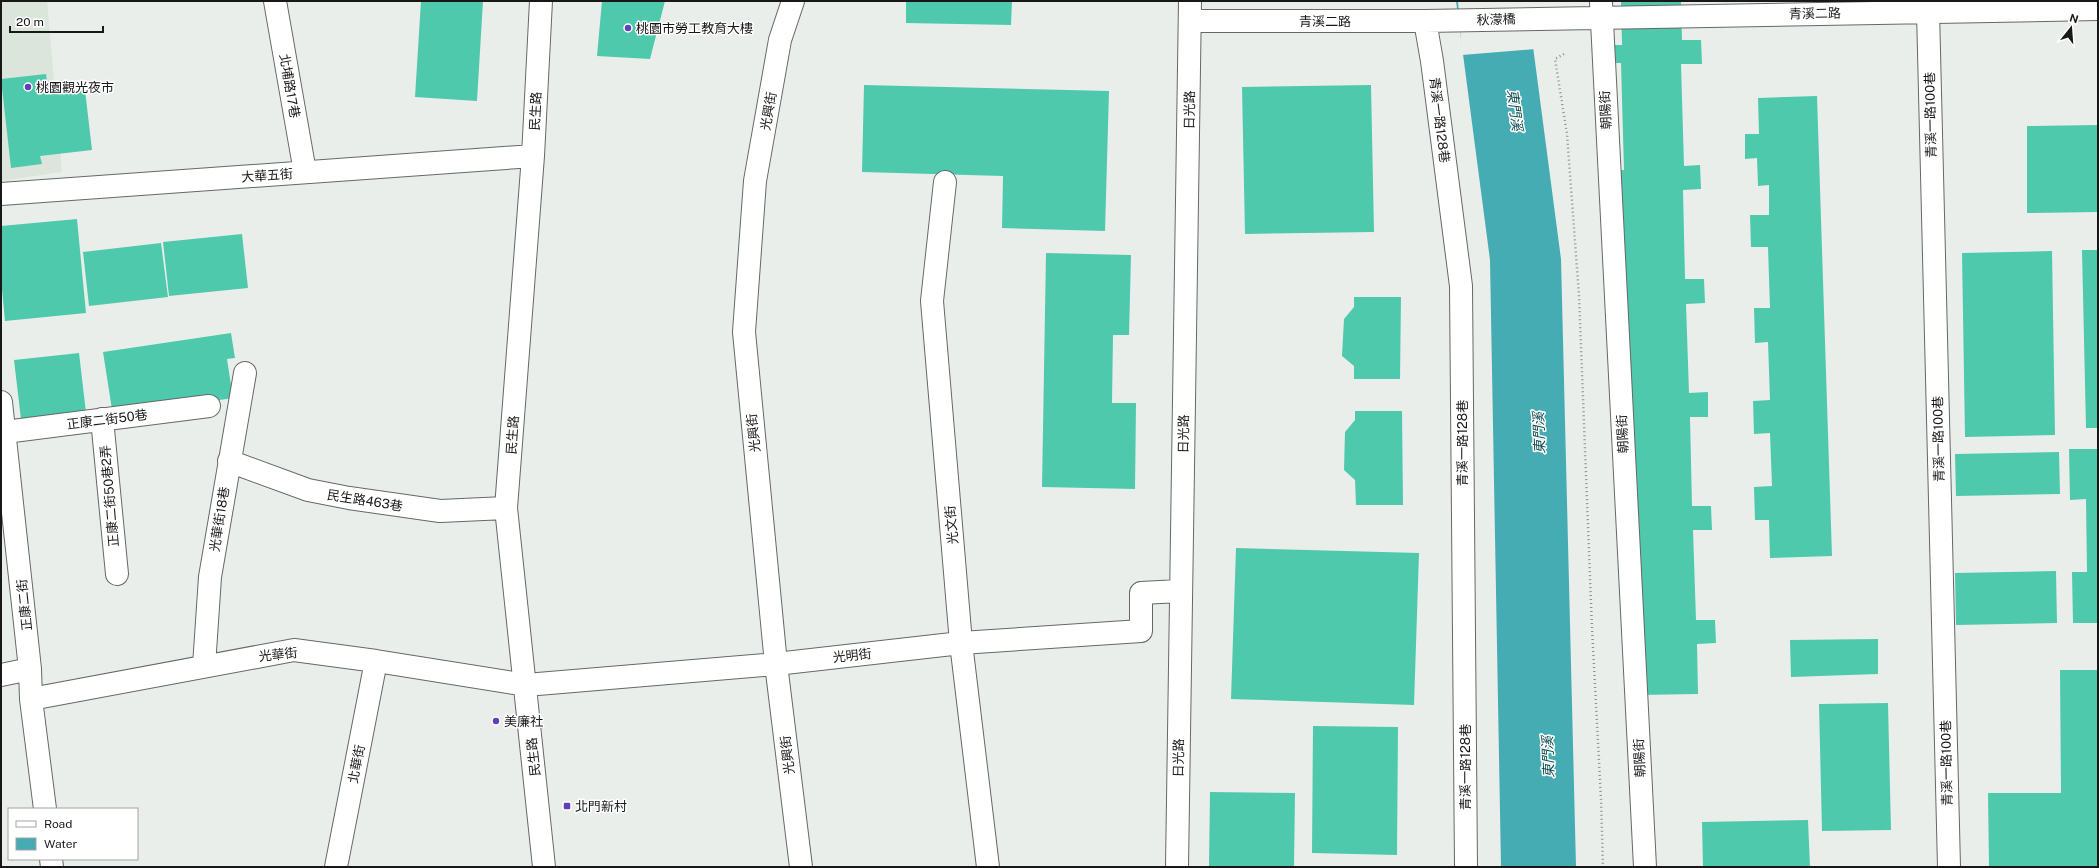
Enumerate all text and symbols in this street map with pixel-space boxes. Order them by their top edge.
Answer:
street label: 青溪二路 [1789,6,1841,21]
scale bar [10,8,103,34]
north arrow [2051,8,2091,48]
street label: 秋濛橋 [1476,11,1516,28]
text: N [2068,11,2080,25]
street label: 青溪二路 [1299,14,1351,29]
text: 20 m [16,15,44,29]
place label: 桃園市勞工教育大樓 [636,21,753,36]
marker: 桃園市勞工教育大樓 [623,23,633,33]
street label: 北埔路17巷 [276,53,303,119]
street label: 青溪一路100巷 [1922,72,1939,158]
street label: 青溪一路128巷 [1427,76,1452,164]
place label: 桃園觀光夜市 [36,80,114,95]
marker: 桃園觀光夜市 [23,82,33,92]
water label: 東門溪 [1505,88,1526,134]
street label: 日光路 [1182,90,1197,130]
street label: 朝陽街 [1597,90,1614,130]
street label: 民生路 [527,91,544,131]
street label: 光興街 [758,91,779,132]
street label: 大華五街 [241,166,294,185]
street label: 青溪一路100巷 [1930,396,1947,482]
street label: 青溪一路128巷 [1455,400,1470,486]
street label: 正康二街50巷 [66,407,148,432]
water label: 東門溪 [1530,410,1548,454]
street label: 光興街 [744,413,763,453]
street label: 日光路 [1176,414,1191,454]
street label: 朝陽街 [1614,414,1631,454]
street label: 民生路 [504,415,521,455]
street label: 正康二街50巷2弄 [98,444,121,547]
street label: 光華街18巷 [207,485,232,553]
street label: 民生路463巷 [326,487,404,514]
street label: 光文街 [942,505,961,545]
street label: 正康二街 [14,578,35,632]
street label: 光華街 [258,645,298,664]
street label: 光明街 [832,646,872,665]
place label: 美廉社 [504,714,543,729]
marker: 美廉社 [491,716,501,726]
street label: 青溪一路100巷 [1938,720,1955,806]
street label: 青溪一路128巷 [1458,724,1473,810]
water label: 東門溪 [1539,734,1557,778]
street label: 光興街 [778,735,797,775]
street label: 民生路 [524,737,543,777]
street label: 日光路 [1171,738,1186,778]
street label: 朝陽街 [1631,738,1648,778]
street label: 北華街 [345,744,368,785]
place label: 北門新村 [575,799,627,814]
marker: 北門新村 [562,801,572,811]
legend [8,808,138,860]
text: Road [44,817,72,831]
text: Water [44,837,78,851]

